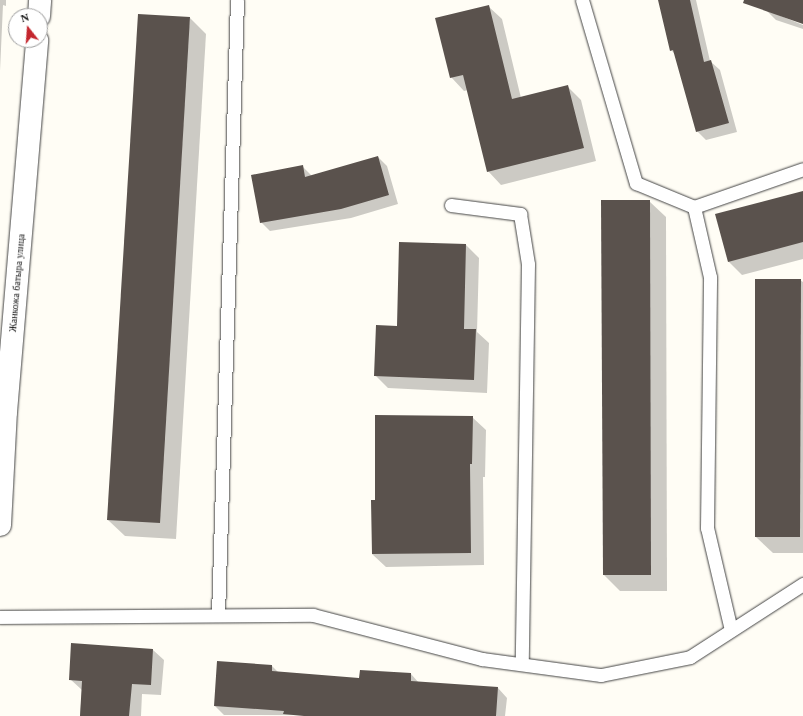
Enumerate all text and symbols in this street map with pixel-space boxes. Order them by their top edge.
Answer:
north arrow [8,8,48,48]
text: N [19,11,30,24]
street label: Жанкожа батыра улица [7,233,27,333]

